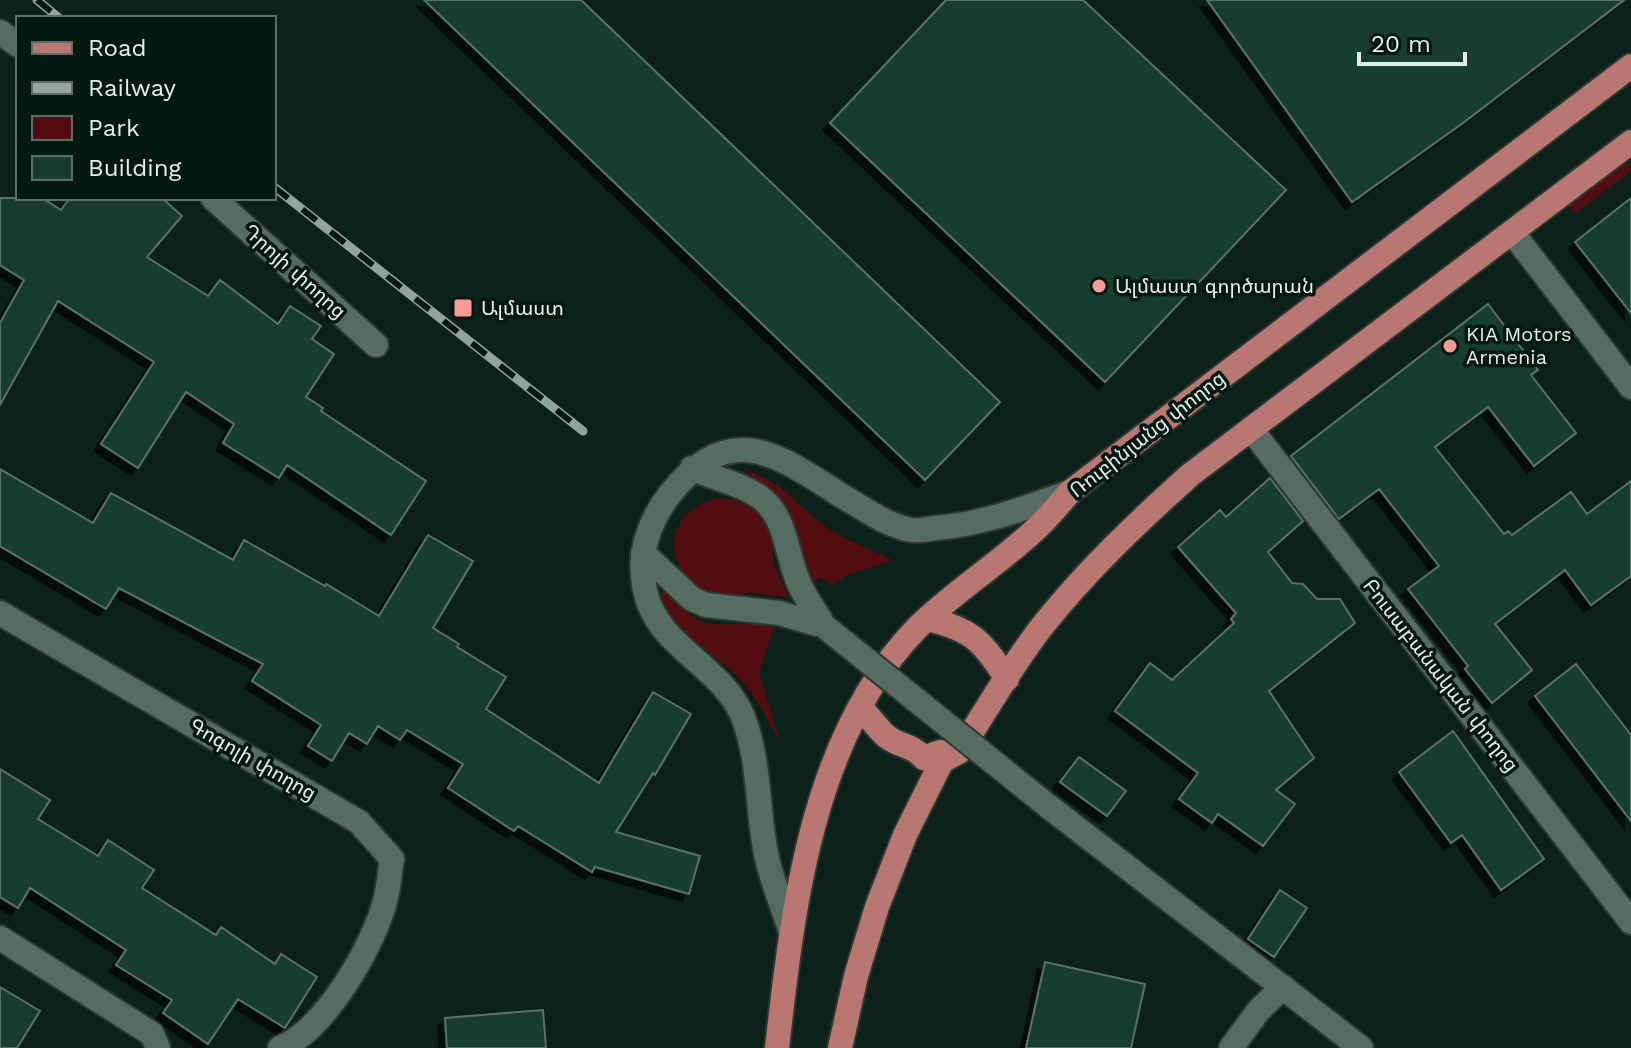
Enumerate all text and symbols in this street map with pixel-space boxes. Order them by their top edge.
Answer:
legend [16,16,276,200]
scale bar [1359,16,1465,66]
text: 20 m [1371,30,1431,58]
text: Road [88,34,147,62]
text: Railway [88,74,177,102]
text: Park [88,114,140,142]
text: Building [88,154,181,182]
street label: Դրոյի փողոց [239,219,351,323]
place label: Ալմաստ գործարան [1115,274,1314,298]
marker: Ալմաստ գործարան [1090,277,1108,295]
place label: Ալմաստ [481,296,564,320]
marker: Ալմաստ [452,297,474,319]
place label: KIA Motors Armenia [1466,322,1572,369]
marker: KIA Motors Armenia [1441,337,1459,355]
street label: Ռուբինյանց փողոց [1065,366,1229,502]
street label: Բուսաբանական փողոց [1358,574,1524,776]
street label: Գոգոլի փողոց [185,713,321,805]

